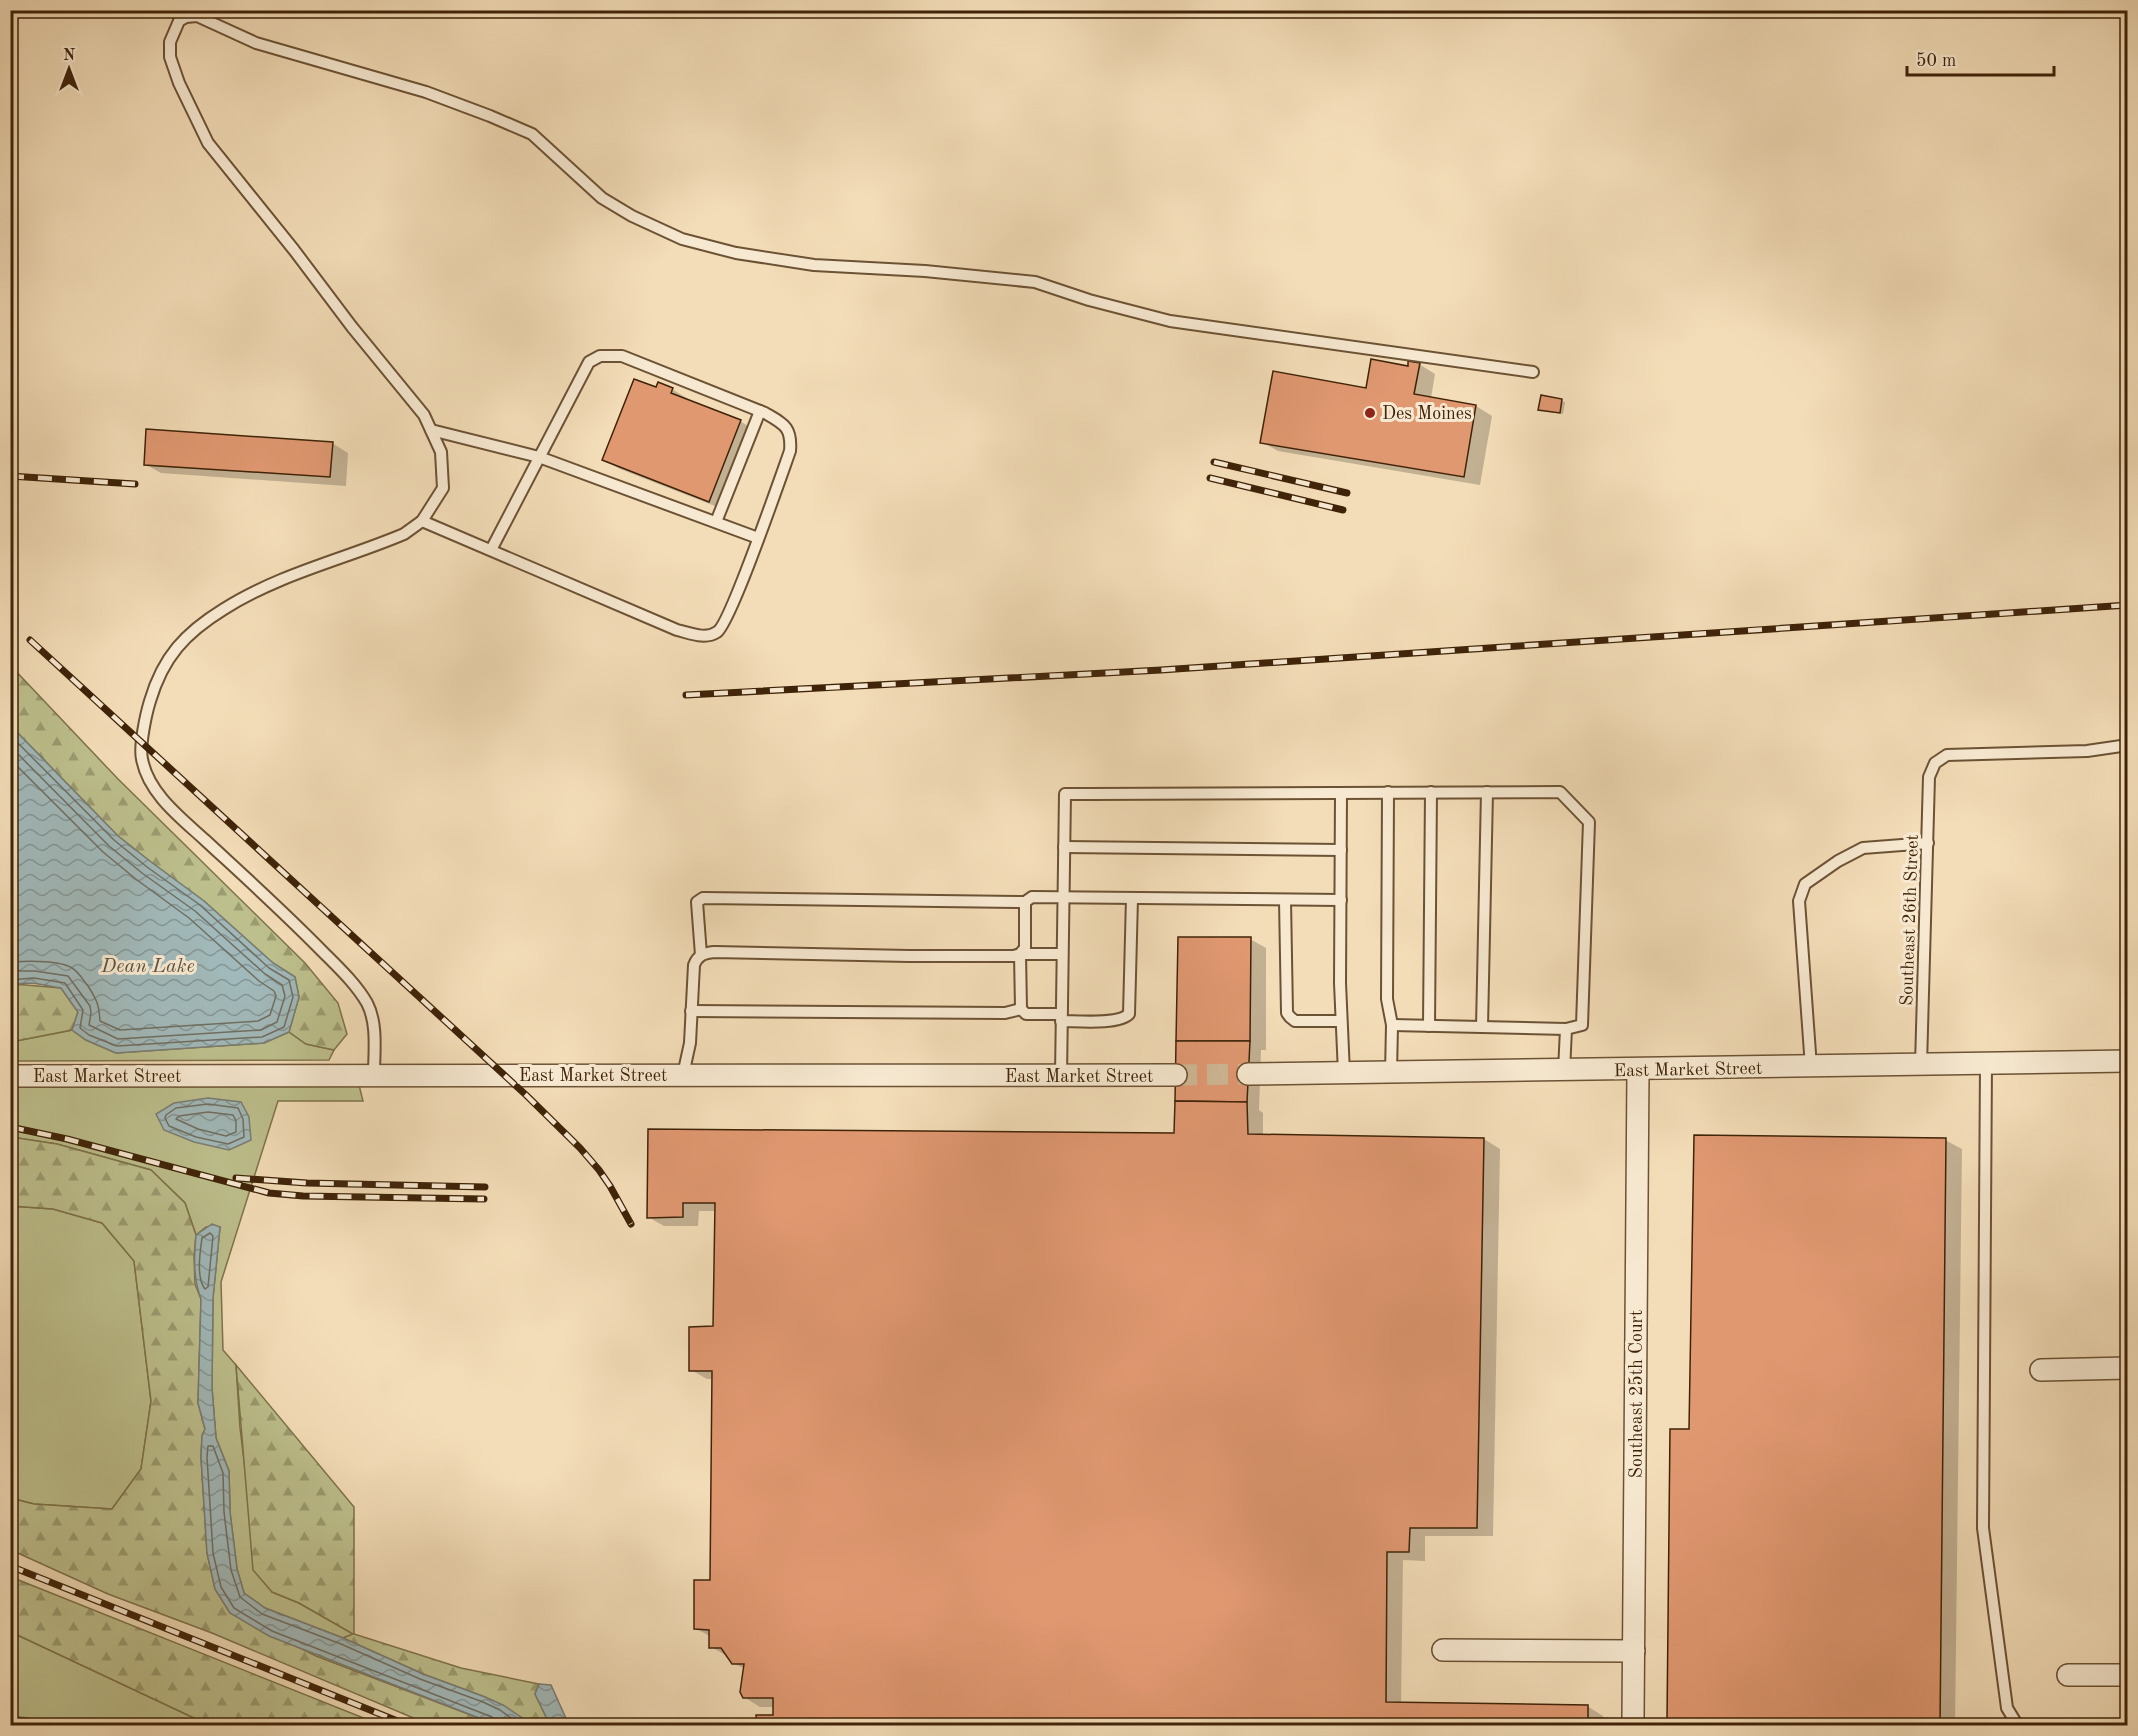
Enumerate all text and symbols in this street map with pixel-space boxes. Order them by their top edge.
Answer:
north arrow [39,39,99,99]
scale bar [1907,39,2054,77]
text: N [63,48,76,64]
text: 50 m [1916,52,1956,70]
place label: Des Moines [1382,405,1472,423]
marker: Des Moines [1363,406,1377,420]
street label: Southeast 26th Street [1898,834,1922,1006]
water label: Dean Lake [100,957,195,977]
street label: East Market Street [1614,1060,1762,1080]
street label: East Market Street [519,1067,667,1085]
street label: East Market Street [33,1068,181,1086]
street label: East Market Street [1005,1068,1153,1086]
street label: Southeast 25th Court [1628,1310,1646,1478]

